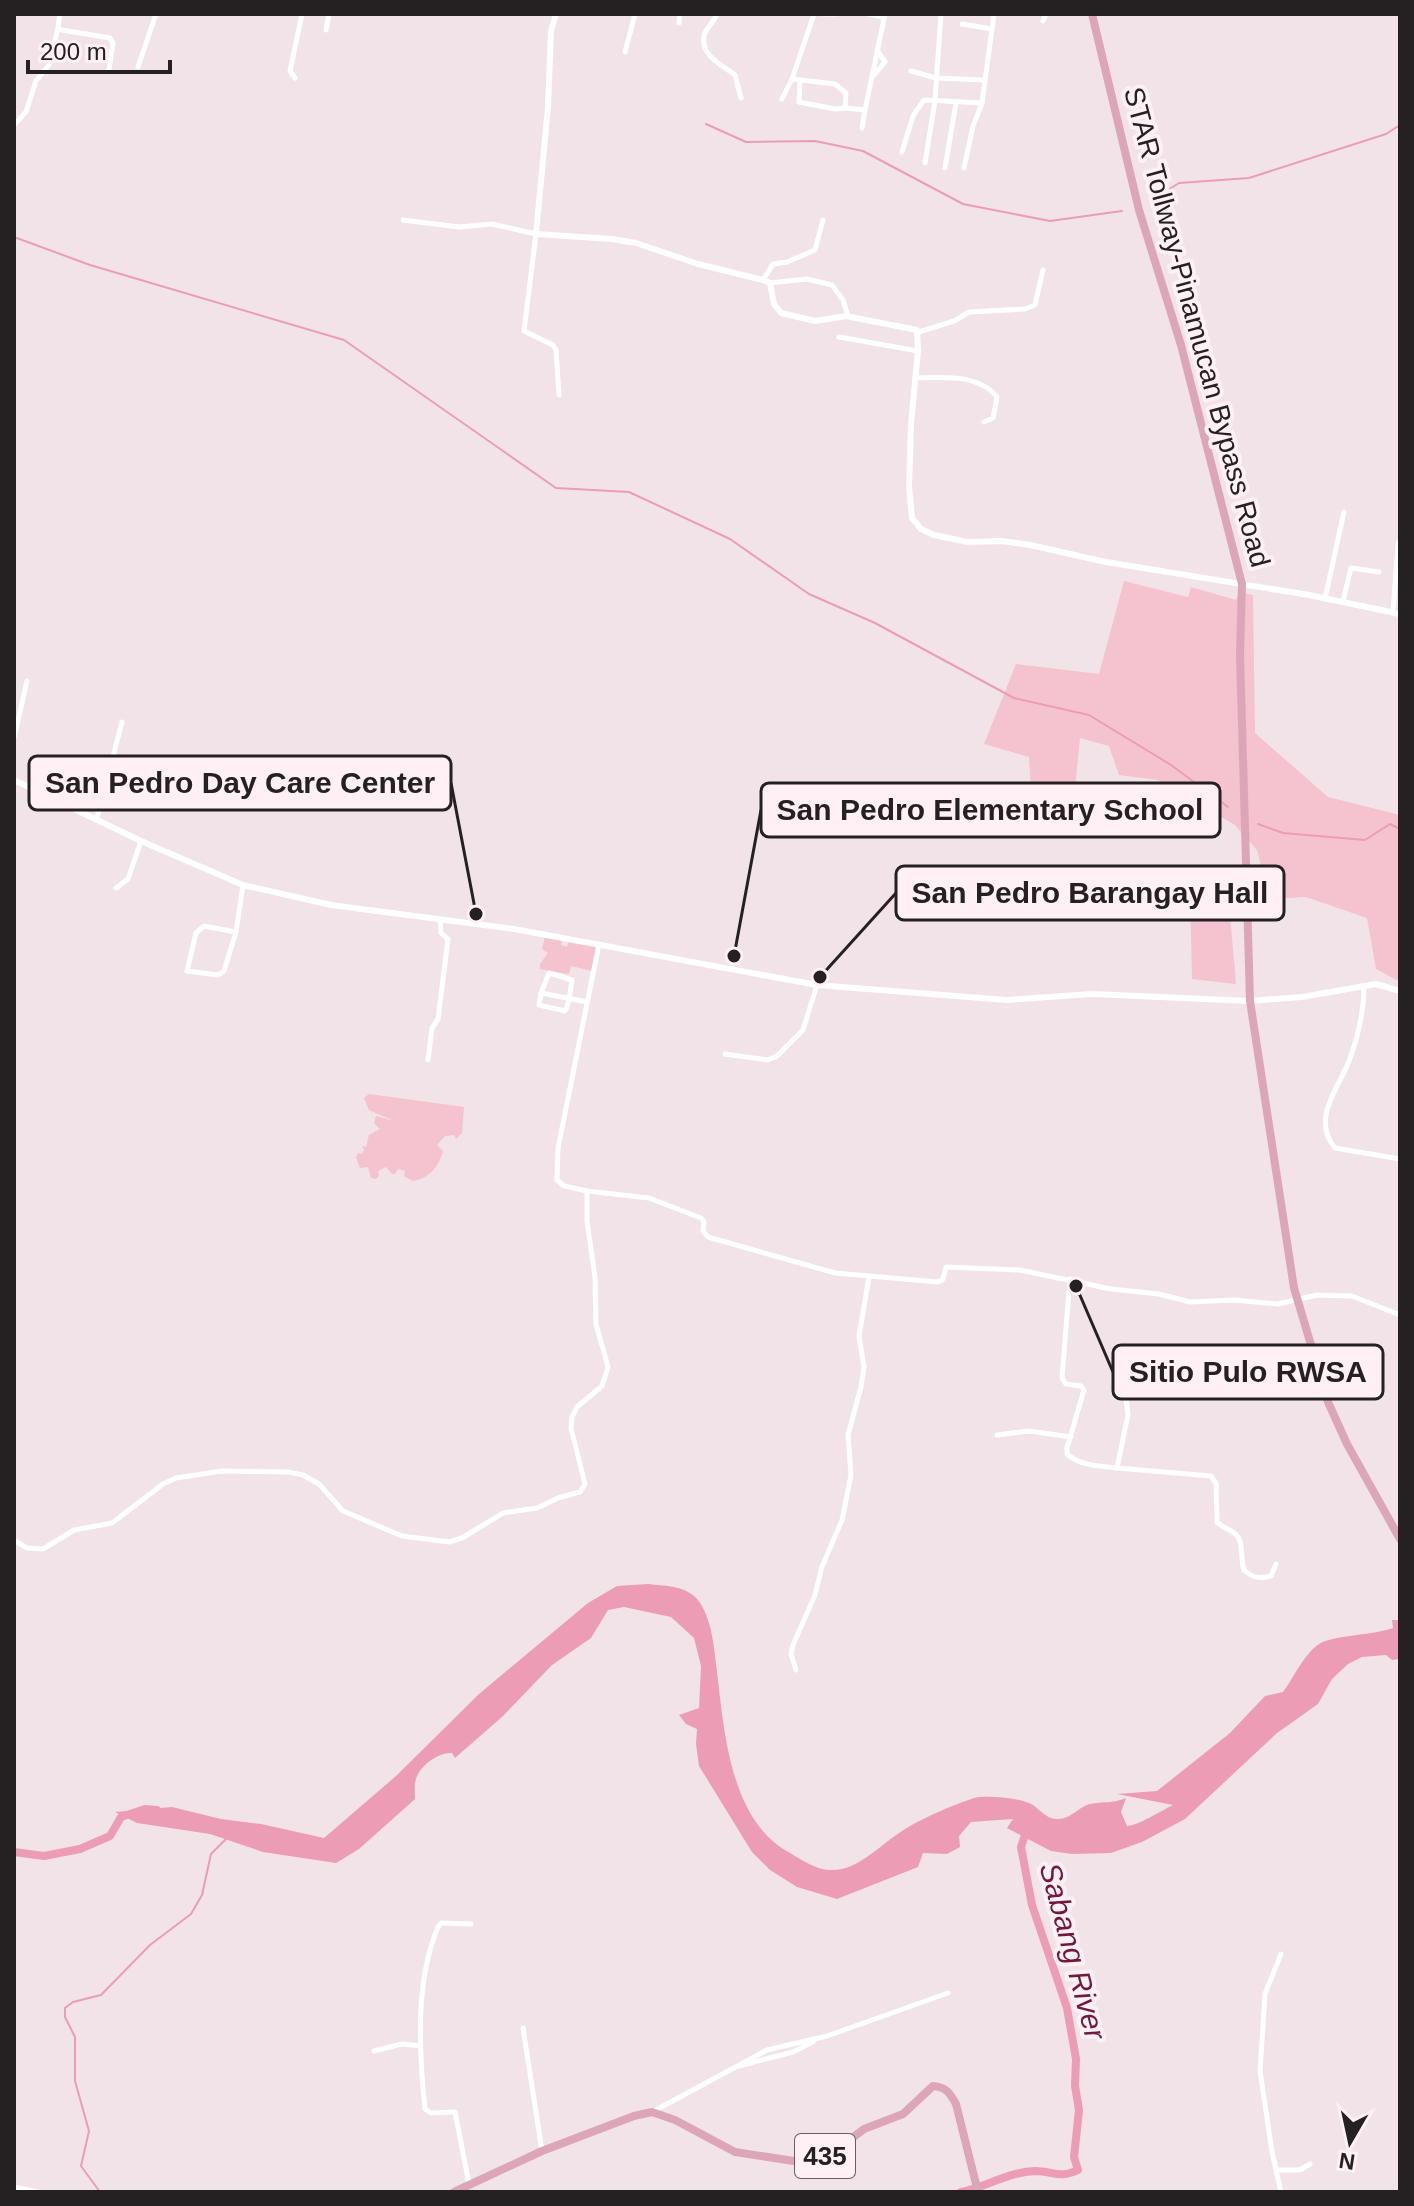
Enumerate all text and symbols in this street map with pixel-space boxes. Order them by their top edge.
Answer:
scale bar [28,24,170,74]
text: 200 m [40,38,107,65]
street label: STAR Tollway-Pinamucan Bypass Road [1118,84,1276,570]
callout: San Pedro Day Care Center [29,756,451,810]
text: San Pedro Day Care Center [45,766,435,799]
callout: San Pedro Elementary School [761,783,1220,837]
text: San Pedro Elementary School [777,793,1203,826]
callout: San Pedro Barangay Hall [896,866,1284,920]
text: San Pedro Barangay Hall [912,876,1268,909]
callout: Sitio Pulo RWSA [1113,1345,1383,1399]
text: Sitio Pulo RWSA [1129,1355,1367,1388]
water label: Sabang River [1034,1859,1113,2044]
north arrow [1310,2102,1390,2182]
road number: 435 [795,2134,855,2178]
text: N [1337,2148,1357,2175]

